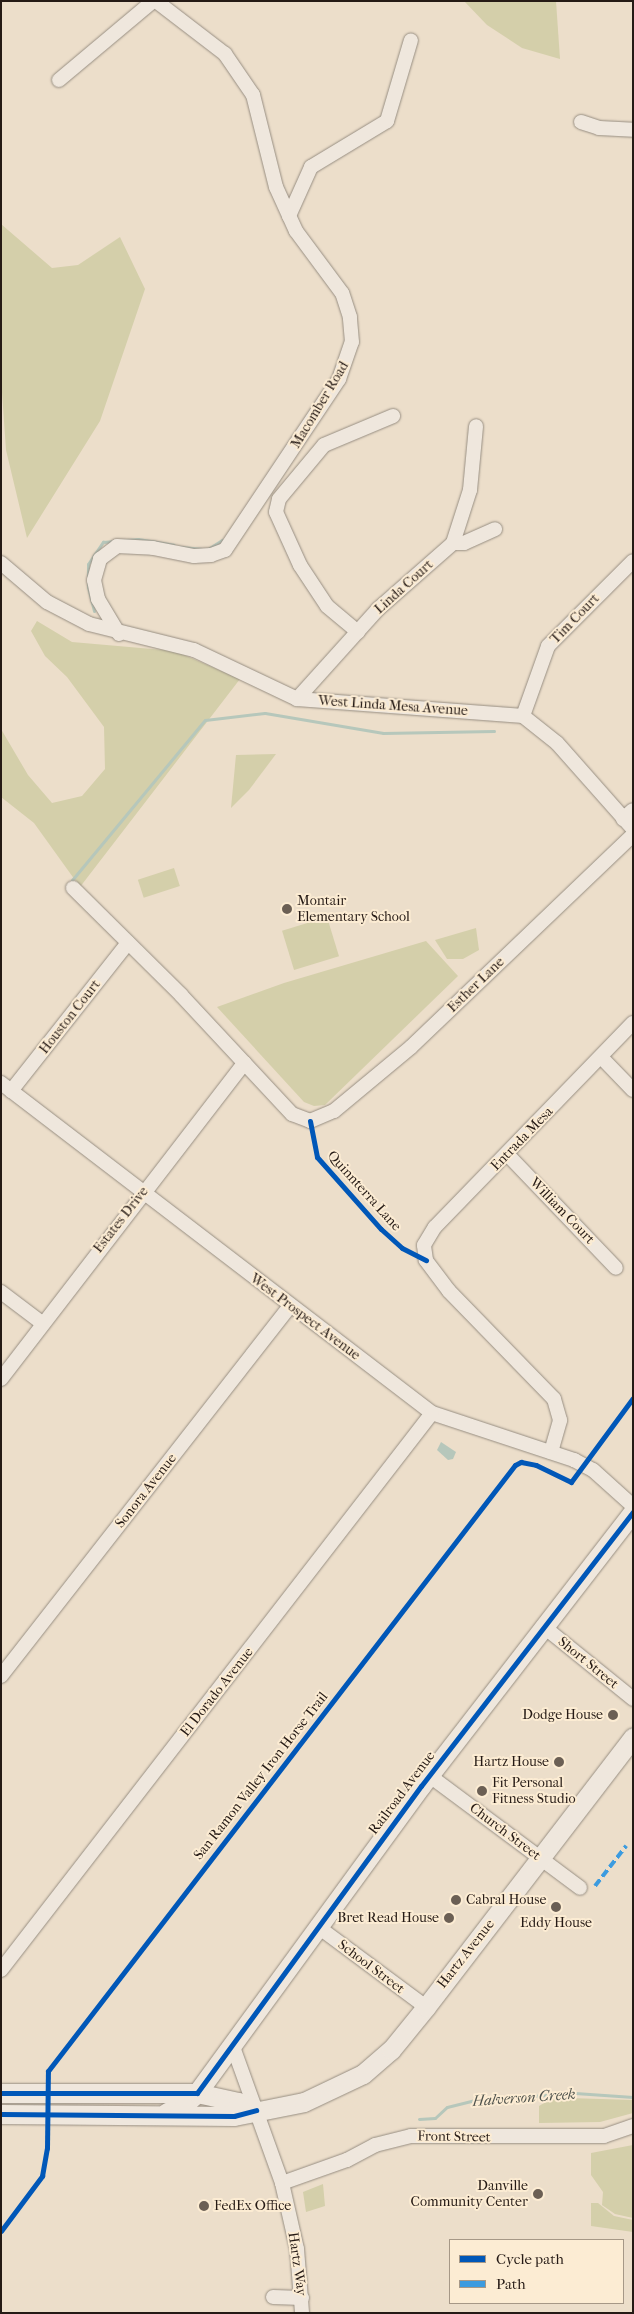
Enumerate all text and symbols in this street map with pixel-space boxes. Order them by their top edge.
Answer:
street label: Macomber Road [287,358,353,452]
street label: Linda Court [371,556,437,618]
street label: Tim Court [547,590,603,648]
street label: West Linda Mesa Avenue [318,692,468,720]
place label: Montair Elementary School [297,893,410,926]
marker: Montair Elementary School [281,903,293,915]
street label: Esther Lane [444,954,508,1016]
street label: Houston Court [36,977,104,1057]
street label: Entrada Mesa [487,1104,557,1174]
street label: Quinnterra Lane [324,1147,404,1235]
street label: William Court [526,1174,598,1248]
street label: Estates Drive [90,1184,152,1256]
street label: West Prospect Avenue [247,1270,363,1364]
street label: Sonora Avenue [112,1450,180,1532]
street label: Short Street [554,1634,622,1692]
street label: El Dorado Avenue [177,1644,257,1740]
street label: San Ramon Valley Iron Horse Trail [190,1689,332,1863]
place label: Dodge House [522,1707,603,1723]
marker: Dodge House [607,1709,619,1721]
street label: Railroad Avenue [365,1748,439,1838]
place label: Hartz House [473,1754,549,1770]
marker: Hartz House [553,1756,565,1768]
place label: Fit Personal Fitness Studio [492,1775,576,1808]
marker: Fit Personal Fitness Studio [476,1785,488,1797]
street label: Church Street [466,1800,544,1864]
place label: Cabral House [466,1892,546,1908]
marker: Cabral House [450,1894,462,1906]
marker: Eddy House [550,1901,562,1913]
place label: Bret Read House [337,1910,439,1926]
marker: Bret Read House [443,1912,455,1924]
place label: Eddy House [520,1915,592,1931]
street label: Hartz Avenue [434,1916,498,1992]
street label: School Street [334,1937,408,1997]
water label: Halverson Creek [472,2085,576,2111]
street label: Front Street [417,2128,491,2146]
place label: Danville Community Center [411,2178,528,2210]
marker: Danville Community Center [532,2188,544,2200]
place label: FedEx Office [214,2198,291,2214]
marker: FedEx Office [198,2200,210,2212]
street label: Hartz Way [284,2231,310,2297]
legend [449,2239,624,2304]
text: Cycle path [496,2250,564,2268]
text: Path [496,2275,526,2293]

